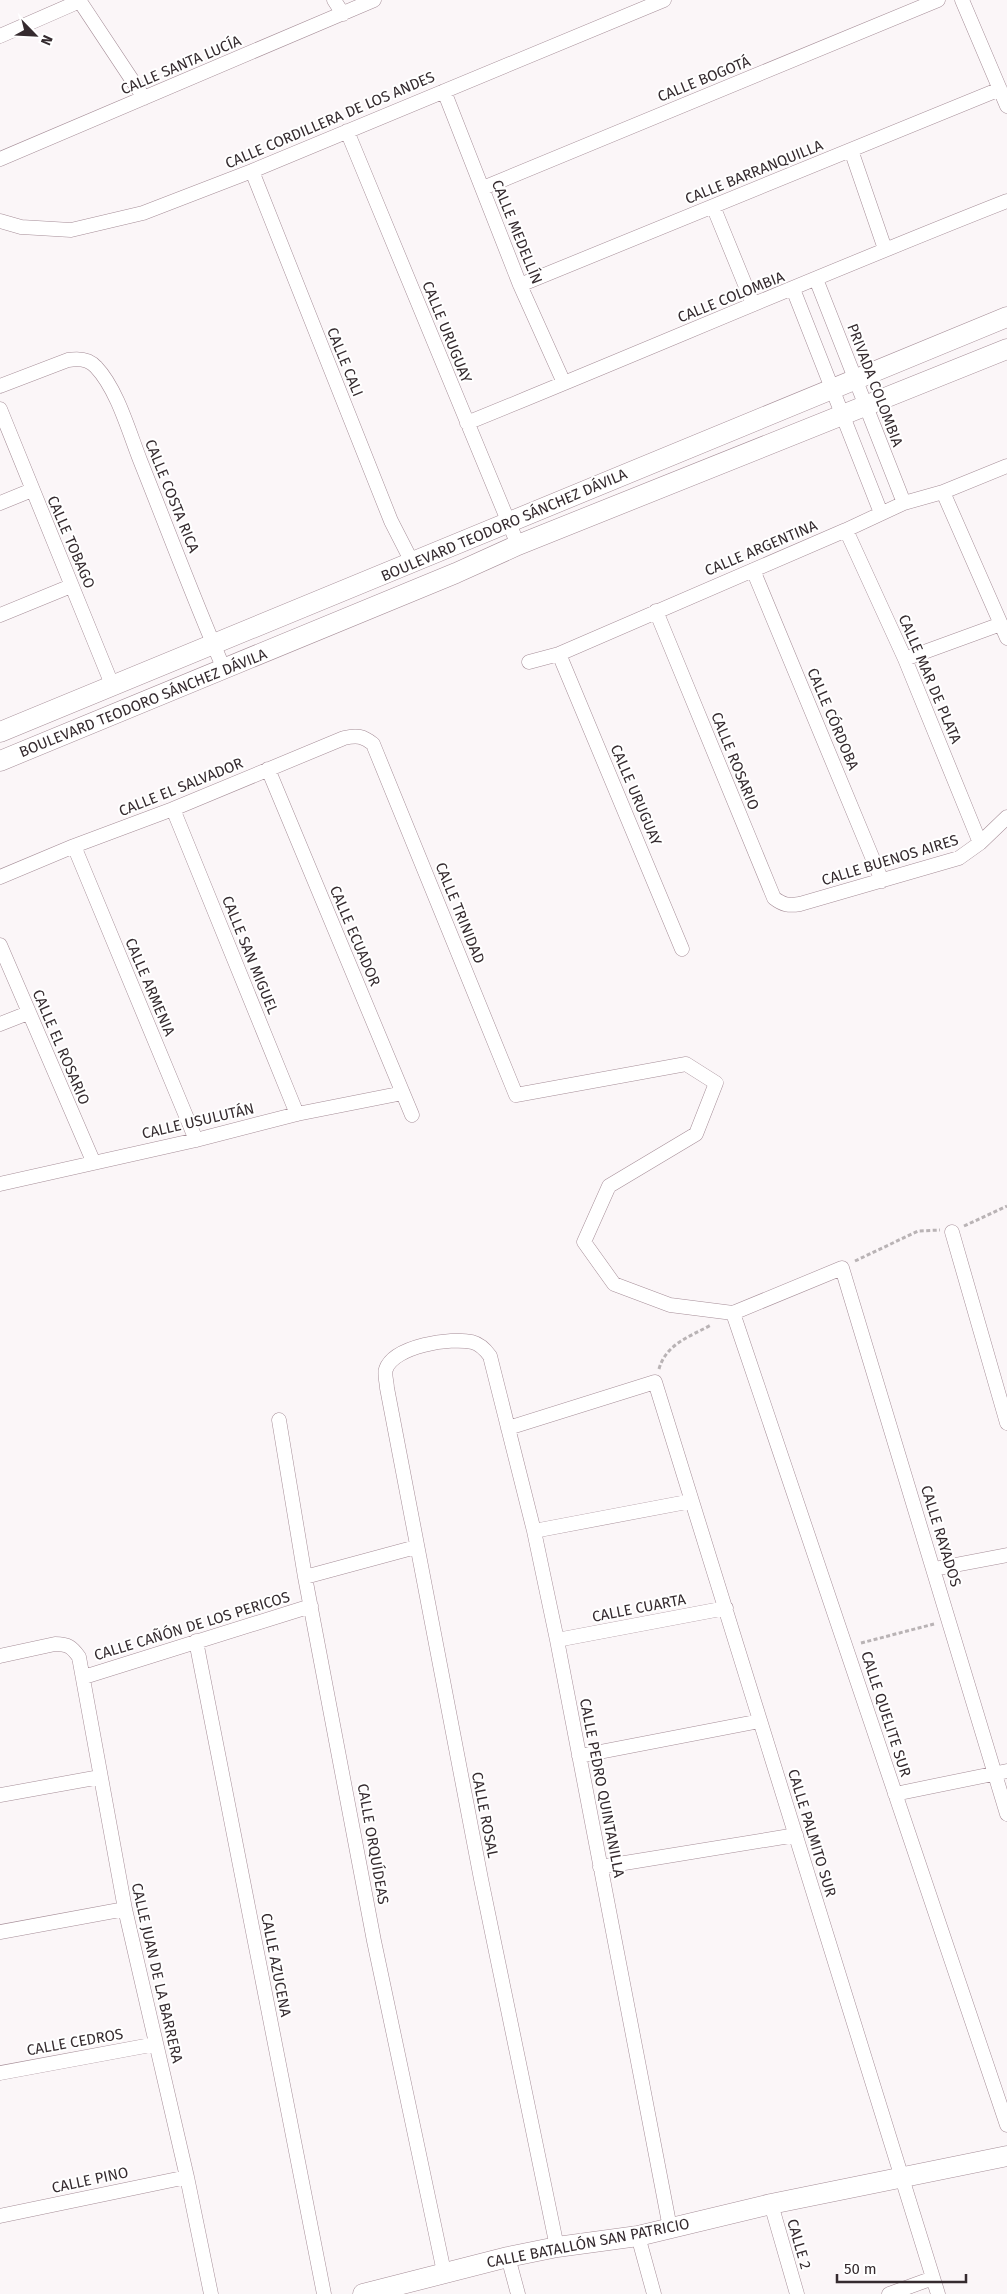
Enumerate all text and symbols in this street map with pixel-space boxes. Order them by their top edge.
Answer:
north arrow [10,10,60,60]
street label: CALLE SANTA LUCÍA [118,31,244,98]
text: N [37,32,56,48]
street label: CALLE BOGOTÁ [655,52,753,106]
street label: CALLE CORDILLERA DE LOS ANDES [223,68,437,172]
street label: CALLE BARRANQUILLA [683,136,826,208]
street label: CALLE MEDELLÍN [488,177,546,287]
street label: CALLE COLOMBIA [675,267,787,327]
street label: CALLE URUGUAY [418,279,476,386]
street label: PRIVADA COLOMBIA [843,321,907,449]
street label: CALLE CALI [323,325,367,399]
street label: CALLE COSTA RICA [141,437,203,556]
street label: BOULEVARD TEODORO SÁNCHEZ DÁVILA [378,465,630,585]
street label: CALLE TOBAGO [43,493,99,591]
street label: CALLE ARGENTINA [702,516,820,580]
street label: CALLE MAR DE PLATA [895,612,966,747]
street label: BOULEVARD TEODORO SÁNCHEZ DÁVILA [16,645,270,761]
street label: CALLE CÓRDOBA [803,665,863,773]
street label: CALLE ROSARIO [707,709,763,813]
street label: CALLE URUGUAY [607,742,666,849]
street label: CALLE EL SALVADOR [116,754,246,820]
street label: CALLE BUENOS AIRES [820,831,960,889]
street label: CALLE TRINIDAD [431,860,489,966]
street label: CALLE ECUADOR [326,883,384,989]
street label: CALLE SAN MIGUEL [218,893,282,1017]
street label: CALLE ARMENIA [121,935,179,1039]
street label: CALLE EL ROSARIO [29,987,93,1107]
street label: CALLE USULUTÁN [140,1099,256,1143]
street label: CALLE RAYADOS [917,1483,965,1589]
street label: CALLE CAÑÓN DE LOS PERICOS [92,1588,292,1664]
street label: CALLE CUARTA [591,1590,688,1626]
street label: CALLE QUELITE SUR [857,1649,915,1779]
street label: CALLE PEDRO QUINTANILLA [576,1697,628,1880]
street label: CALLE PALMITO SUR [784,1767,840,1899]
street label: CALLE ROSAL [468,1770,502,1860]
street label: CALLE ORQUÍDEAS [354,1782,392,1906]
street label: CALLE JUAN DE LA BARRERA [128,1881,187,2065]
street label: CALLE AZUCENA [257,1912,295,2019]
street label: CALLE CEDROS [25,2025,125,2059]
street label: CALLE PINO [50,2163,130,2197]
street label: CALLE BATALLÓN SAN PATRICIO [485,2214,691,2272]
street label: CALLE 2 [783,2217,815,2271]
scale bar [837,2252,966,2284]
text: 50 m [844,2260,877,2278]

